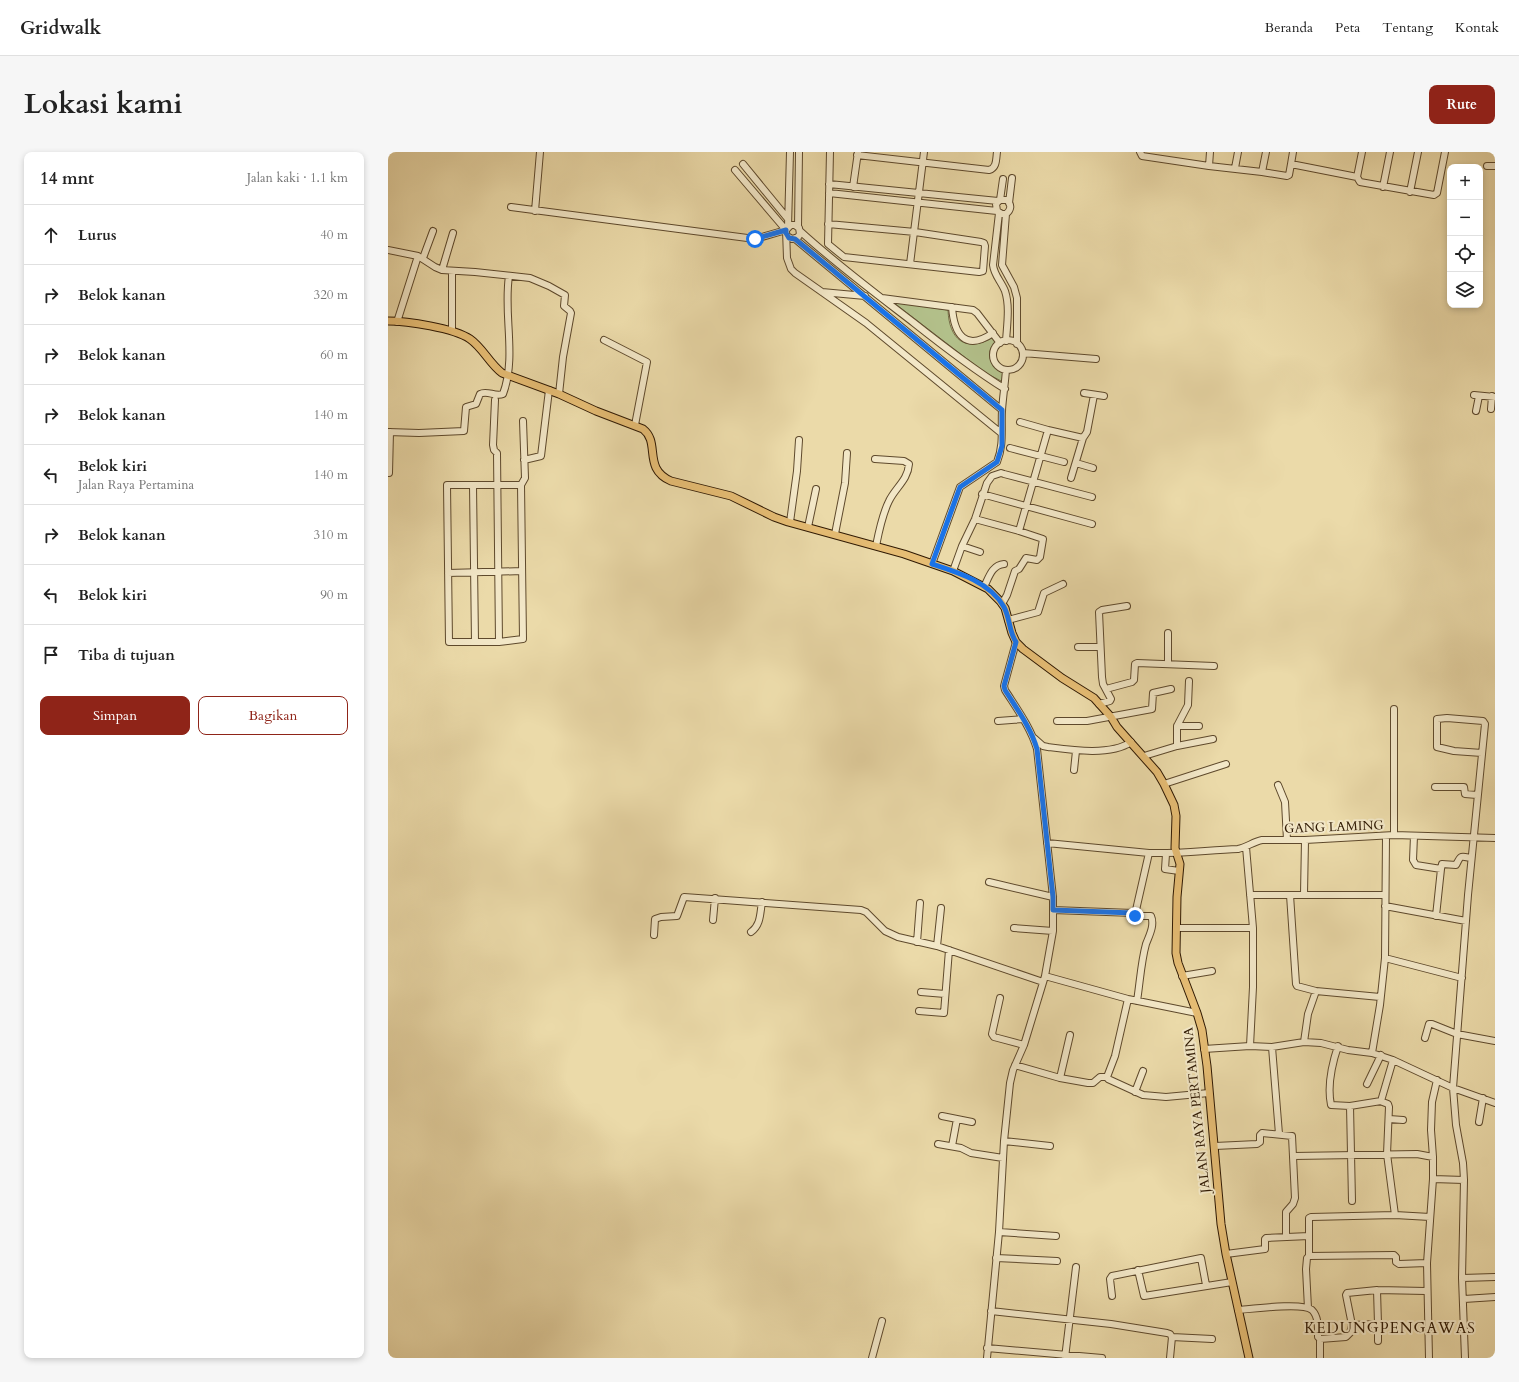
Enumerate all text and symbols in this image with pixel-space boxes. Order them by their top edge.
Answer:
text: Gridwalk [20,15,101,41]
text: Beranda [1265,18,1313,37]
text: Peta [1335,18,1360,37]
text: Tentang [1382,18,1433,37]
text: Kontak [1455,18,1499,37]
text: Lokasi kami [24,85,182,123]
button: Rute [1429,85,1495,124]
map controls [1447,164,1483,308]
button: + [1447,164,1483,200]
text: 14 mnt [40,167,94,190]
text: Jalan kaki · 1.1 km [247,169,348,187]
button: − [1447,200,1483,236]
icon: ahead [40,224,62,246]
text: Lurus [78,225,117,245]
text: 40 m [320,226,348,244]
route start [746,230,764,248]
button: locate [1447,236,1483,272]
button: layers [1447,272,1483,308]
icon: right [40,284,62,306]
text: Belok kanan [78,285,166,305]
text: 320 m [314,286,348,304]
icon: right [40,344,62,366]
text: Belok kanan [78,345,166,365]
text: 60 m [320,346,348,364]
icon: right [40,404,62,426]
text: Belok kanan [78,405,166,425]
text: 140 m [314,406,348,424]
text: Belok kiri [78,456,147,476]
icon: left [40,464,62,486]
text: 140 m [314,466,348,484]
text: Jalan Raya Pertamina [78,476,194,494]
icon: right [40,524,62,546]
text: Belok kanan [78,525,166,545]
text: 310 m [314,526,348,544]
icon: left [40,584,62,606]
text: Belok kiri [78,585,147,605]
text: 90 m [320,586,348,604]
icon: arrive [40,644,62,666]
text: Tiba di tujuan [78,645,175,665]
button: Simpan [40,696,190,735]
button: Bagikan [198,696,348,735]
street label: GANG LAMING [1284,816,1384,838]
route end [1126,907,1144,925]
street label: JALAN RAYA PERTAMINA [1179,1025,1215,1196]
district label: KEDUNGPENGAWAS [1304,1318,1476,1338]

